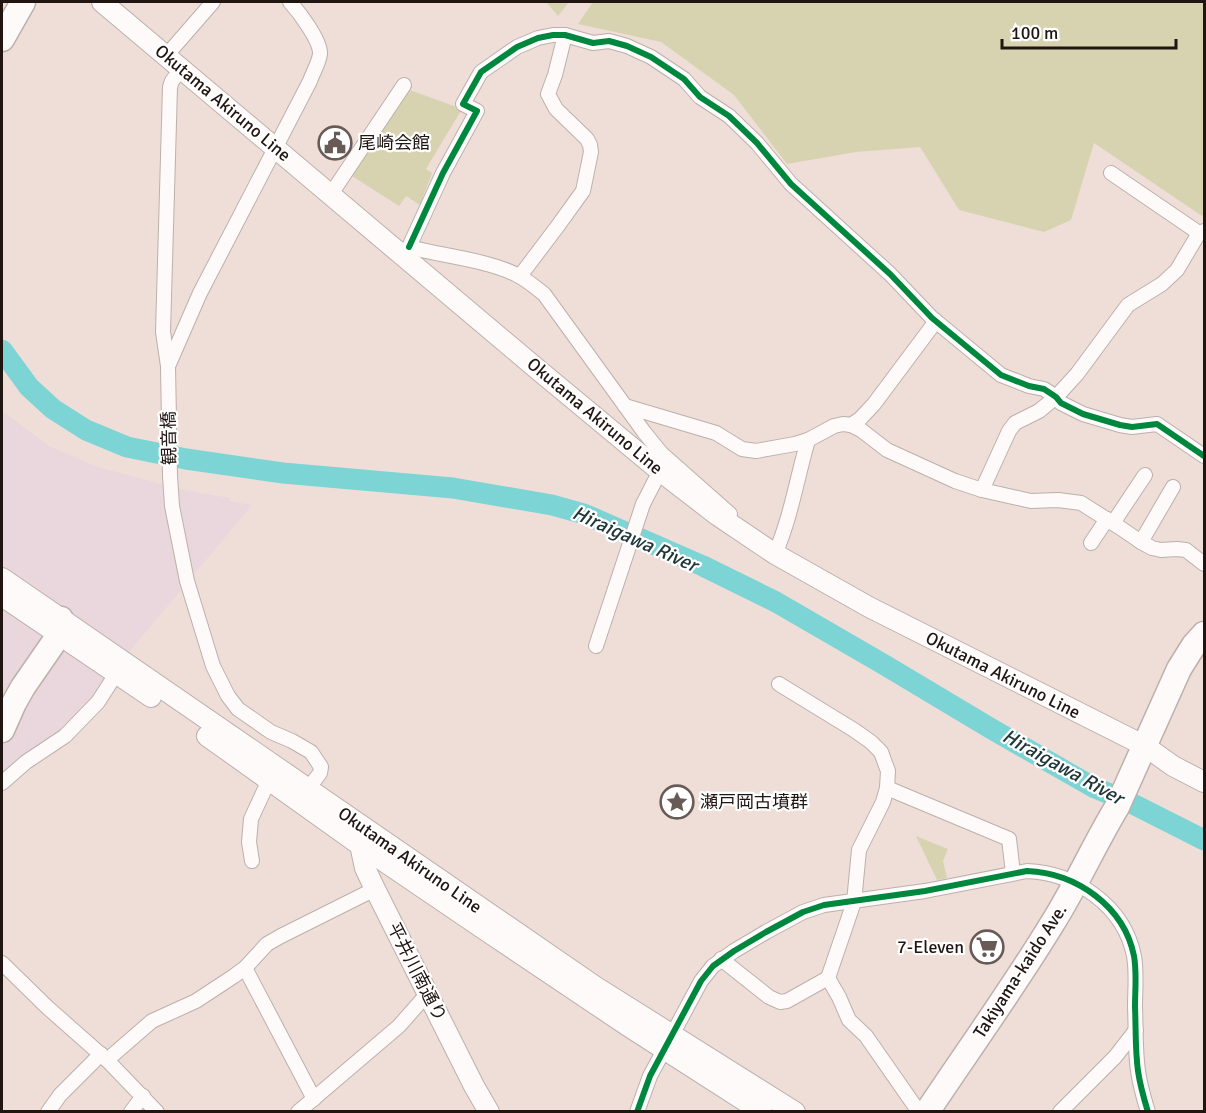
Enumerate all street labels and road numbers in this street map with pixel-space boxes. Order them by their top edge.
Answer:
street label: Okutama Akiruno Line [151,40,295,166]
street label: Okutama Akiruno Line [523,353,667,479]
street label: 観音橋 [158,411,180,465]
street label: Okutama Akiruno Line [922,627,1084,723]
street label: Okutama Akiruno Line [334,802,486,918]
street label: Takiyama-kaido Ave. [968,900,1072,1042]
street label: 平井川南通り [383,919,451,1025]

